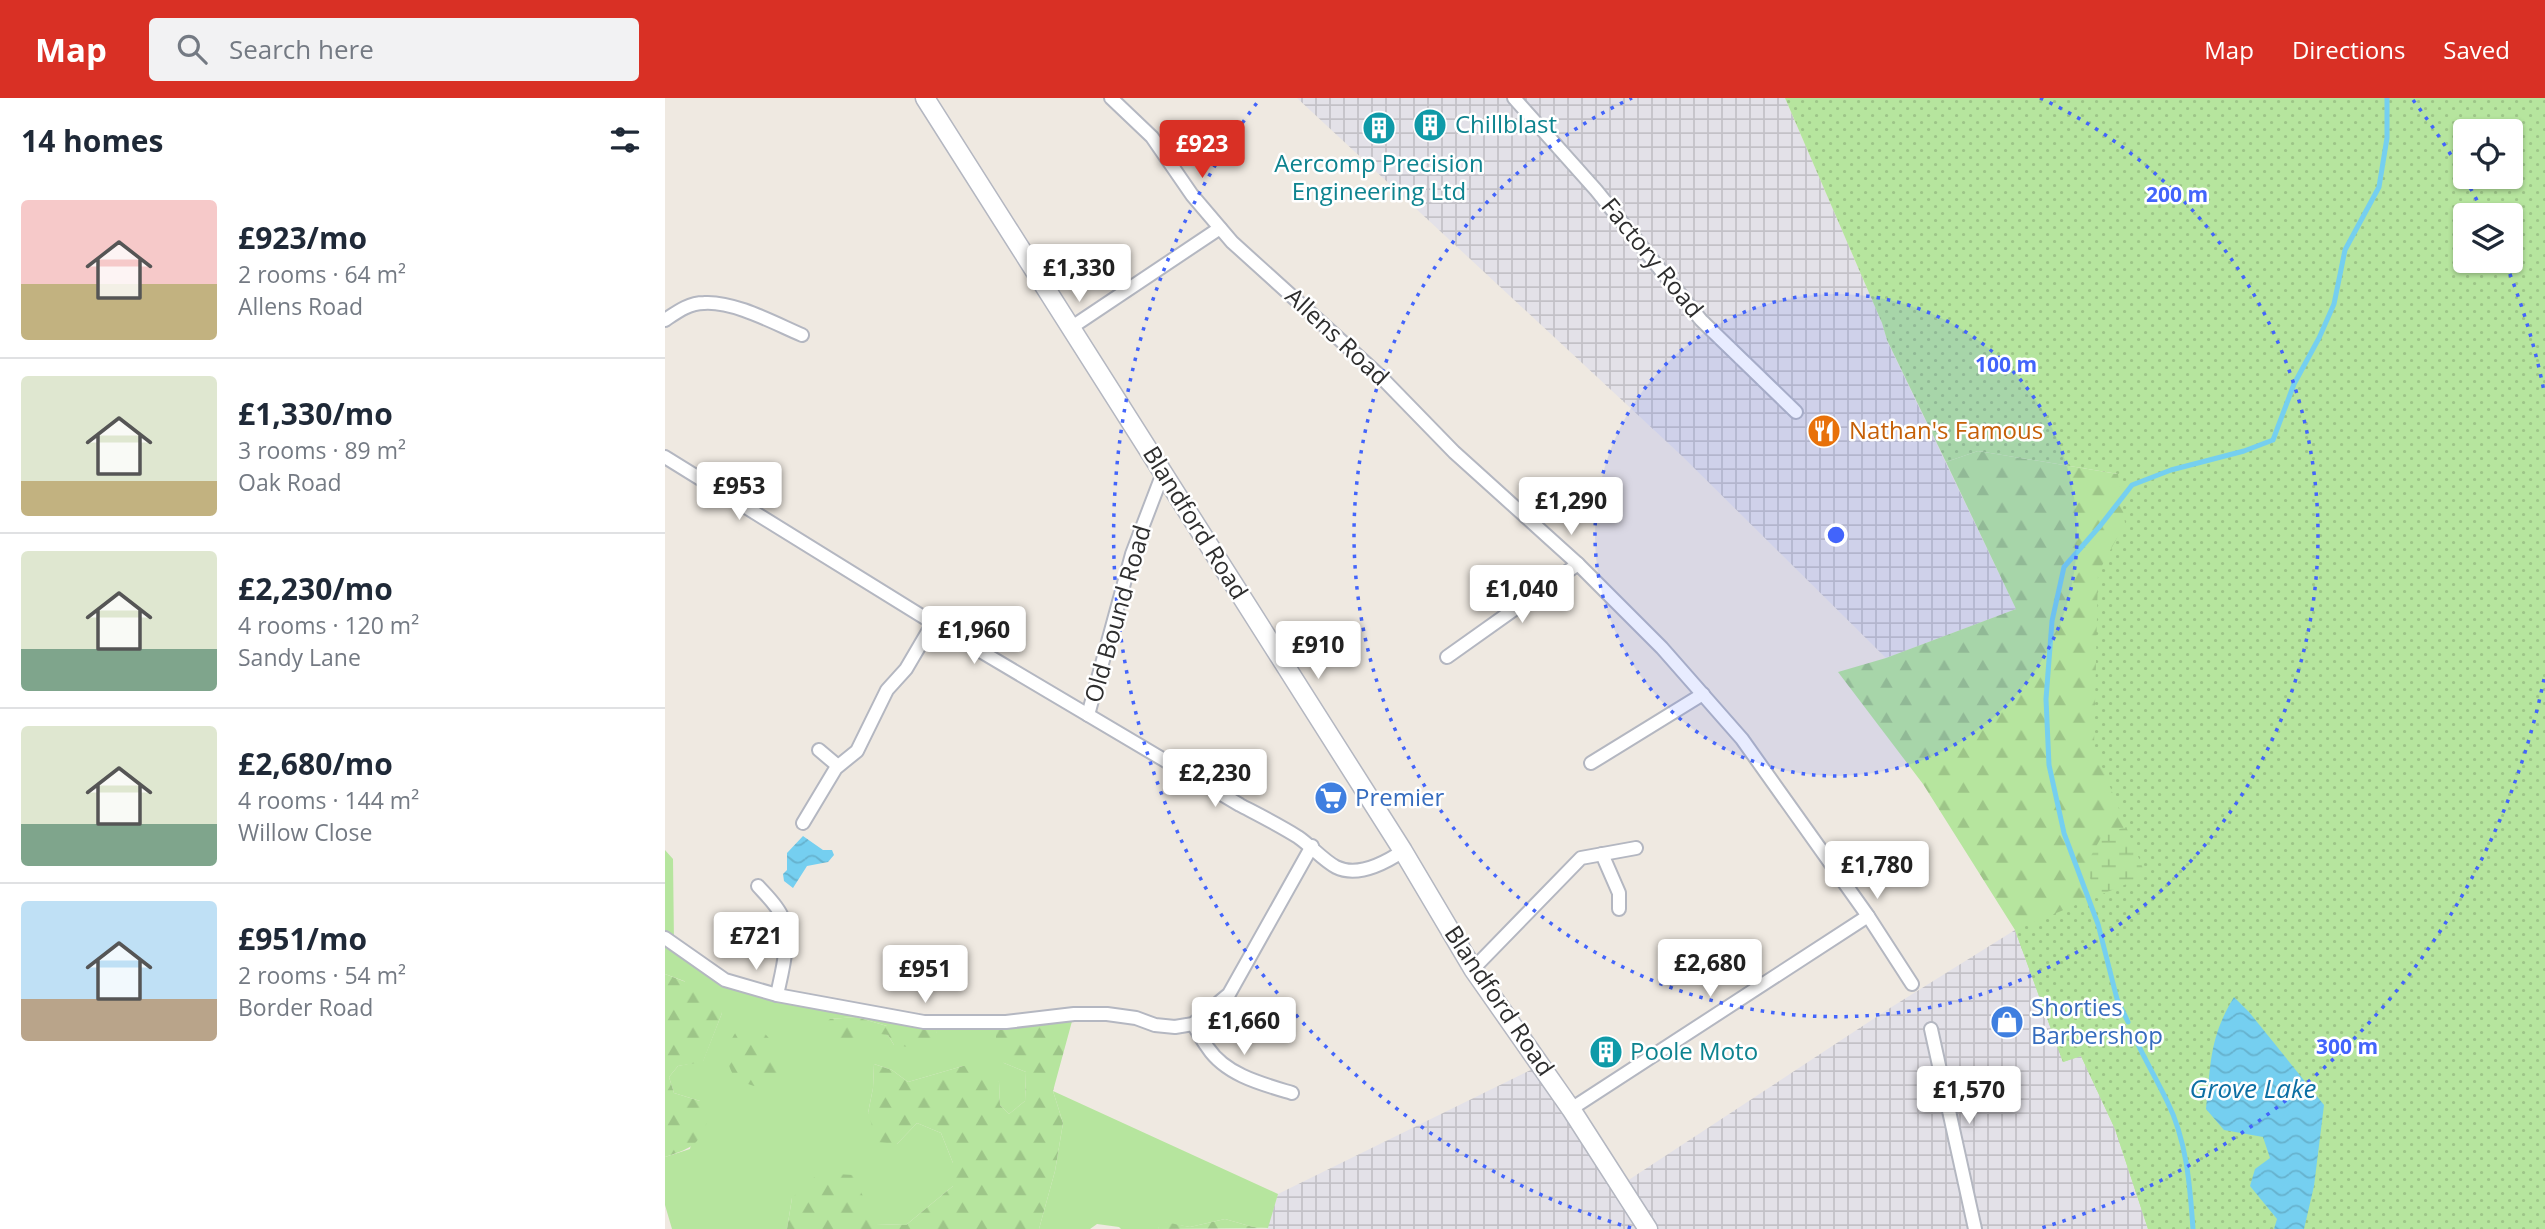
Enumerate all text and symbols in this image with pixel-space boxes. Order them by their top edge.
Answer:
search box [149,18,639,81]
text: Map [35,27,107,72]
icon: search [173,30,211,68]
text: Search here [229,31,374,67]
text: Map [2204,33,2254,66]
text: Directions [2292,33,2405,66]
text: Saved [2443,33,2510,66]
building icon: Chillblast [1411,106,1449,144]
place label: Chillblast [1455,107,1557,140]
building icon: Aercomp Precision Engineering Ltd [1360,109,1398,147]
map controls [2453,119,2523,273]
button: locate [2453,119,2523,189]
text: 14 homes [21,120,164,161]
pin: £923 [1161,120,1243,180]
icon: filters [606,121,644,159]
text: £923 [1176,127,1228,159]
place label: Aercomp Precision Engineering Ltd [1274,146,1484,207]
text: 200 m [2146,180,2208,208]
street label: Factory Road [1595,190,1712,324]
button: layers [2453,203,2523,273]
text: £923/mo [238,217,367,258]
icon: home [77,228,161,312]
pin: £1,330 [1022,244,1136,304]
text: £1,330 [1043,251,1115,283]
text: 2 rooms · 64 m² [238,258,406,290]
street label: Allens Road [1279,279,1397,392]
text: Allens Road [238,290,363,322]
text: 100 m [1975,350,2037,378]
text: £1,330/mo [238,393,393,434]
icon: home [77,404,161,488]
restaurant icon: Nathan's Famous [1805,412,1843,450]
place label: Nathan's Famous [1849,413,2043,446]
text: 3 rooms · 89 m² [238,434,406,466]
street label: Blandford Road [1136,439,1257,605]
pin: £953 [698,462,780,522]
text: Oak Road [238,466,342,498]
text: £953 [713,469,765,501]
pin: £1,290 [1514,478,1628,537]
text: £1,290 [1535,484,1607,516]
street label: Old Bound Road [1075,521,1158,706]
centre of rings [1824,523,1848,547]
pin: £1,040 [1465,566,1579,625]
text: £2,230/mo [238,568,393,609]
text: £1,040 [1486,572,1558,604]
icon: home [77,579,161,663]
pin: £1,960 [917,606,1031,666]
text: 4 rooms · 120 m² [238,609,419,641]
text: £1,960 [938,613,1010,645]
pin: £910 [1277,622,1359,681]
text: £910 [1292,628,1344,660]
text: Sandy Lane [238,641,361,673]
text: £2,680/mo [238,743,393,784]
pin: £2,230 [1158,750,1272,809]
icon: home [77,754,161,838]
text: £2,230 [1179,756,1251,788]
supermarket icon: Premier [1312,779,1350,817]
place label: Premier [1355,780,1444,813]
text: 4 rooms · 144 m² [238,784,419,816]
text: Willow Close [238,816,372,848]
pin: £1,780 [1820,842,1934,901]
text: £1,780 [1841,848,1913,880]
pin: £721 [715,912,797,972]
text: £951/mo [238,918,367,959]
street label: Blandford Road [1438,918,1563,1082]
text: £721 [730,919,782,951]
icon: home [77,929,161,1013]
pin: £2,680 [1653,940,1767,999]
pin: £951 [884,946,966,1005]
text: £2,680 [1674,946,1746,978]
text: £951 [899,952,951,984]
text: 2 rooms · 54 m² [238,959,406,991]
place label: Shorties Barbershop [2031,990,2163,1051]
text: Border Road [238,991,373,1023]
pin: £1,660 [1187,998,1301,1057]
shop icon: Shorties Barbershop [1988,1003,2026,1041]
text: £1,660 [1208,1004,1280,1036]
text: 300 m [2316,1032,2378,1060]
building icon: Poole Moto [1587,1033,1625,1071]
place label: Poole Moto [1630,1034,1758,1067]
pin: £1,570 [1912,1066,2026,1126]
water label: Grove Lake [2189,1070,2317,1106]
text: £1,570 [1933,1073,2005,1105]

